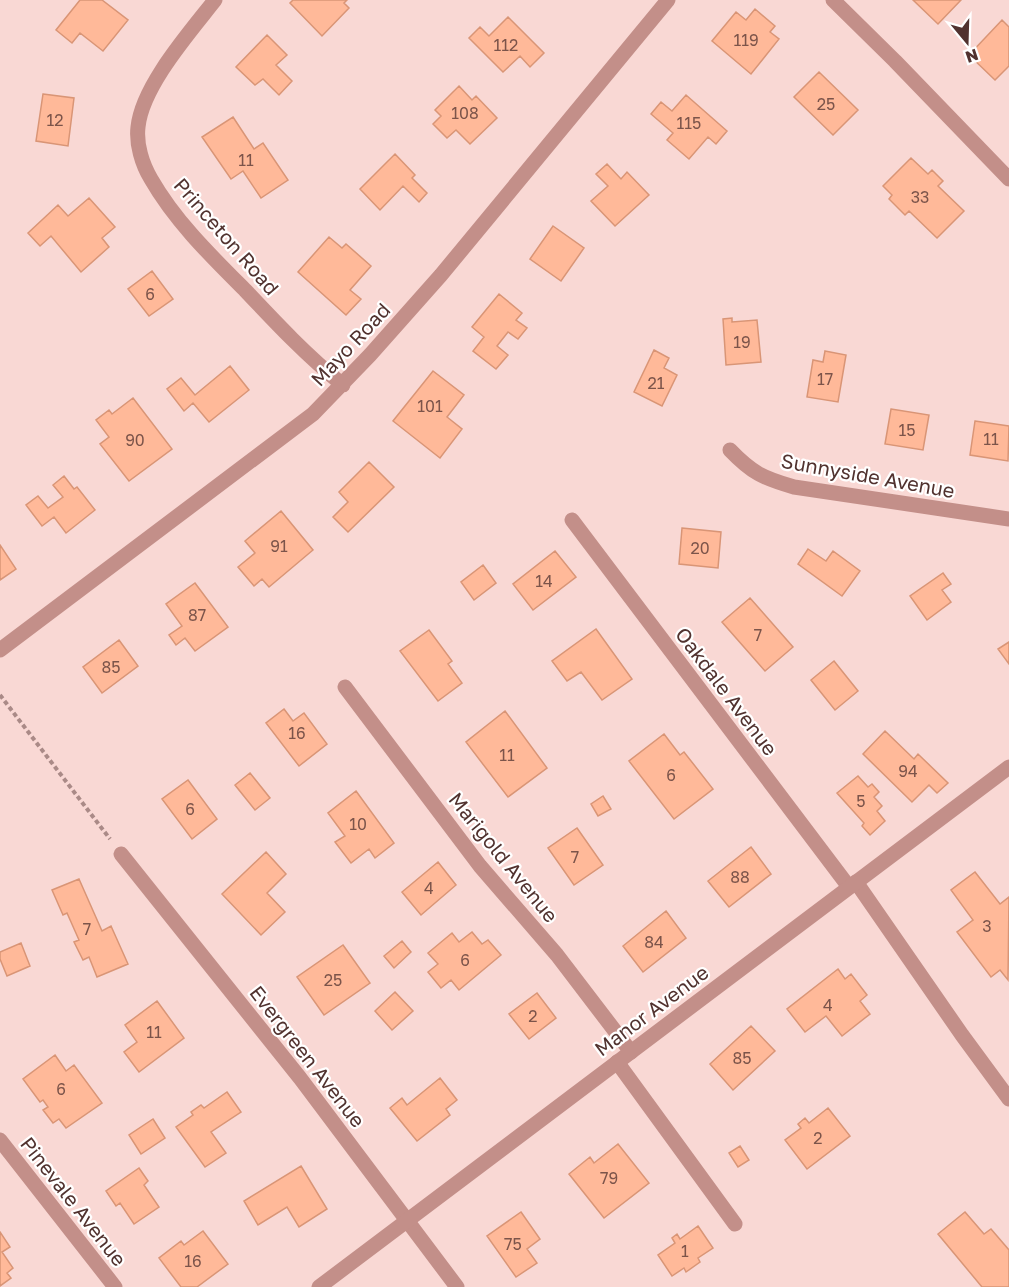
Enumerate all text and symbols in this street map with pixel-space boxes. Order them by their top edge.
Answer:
north arrow [937,12,997,72]
house number: 119 [733,30,759,50]
house number: 112 [494,35,518,55]
text: N [963,45,981,68]
house number: 25 [817,94,835,114]
house number: 108 [451,103,479,123]
house number: 12 [46,110,64,130]
house number: 115 [677,113,701,133]
house number: 11 [238,150,254,170]
street label: Princeton Road [170,173,284,299]
house number: 33 [911,187,929,207]
house number: 6 [145,284,155,304]
street label: Mayo Road [305,297,395,391]
house number: 19 [733,332,751,352]
house number: 17 [817,369,833,389]
house number: 21 [647,373,665,393]
house number: 101 [417,396,443,416]
house number: 15 [898,420,916,440]
house number: 11 [983,429,999,449]
house number: 90 [125,430,145,450]
street label: Sunnyside Avenue [779,448,957,502]
house number: 91 [270,536,288,556]
house number: 20 [690,538,710,558]
house number: 14 [535,571,553,591]
house number: 87 [188,605,206,625]
street label: Oakdale Avenue [671,622,783,760]
house number: 7 [754,625,762,645]
house number: 85 [101,657,121,677]
house number: 16 [288,723,306,743]
house number: 11 [499,745,515,765]
house number: 94 [898,761,918,781]
house number: 6 [666,765,676,785]
street label: Marigold Avenue [444,787,564,927]
house number: 5 [856,791,866,811]
house number: 6 [185,799,195,819]
house number: 10 [349,814,367,834]
house number: 7 [571,847,579,867]
house number: 88 [730,867,750,887]
house number: 4 [424,878,434,898]
house number: 3 [982,916,992,936]
house number: 7 [83,919,91,939]
house number: 84 [644,932,664,952]
house number: 6 [460,950,470,970]
street label: Manor Avenue [589,959,713,1061]
house number: 25 [324,970,342,990]
street label: Evergreen Avenue [245,980,371,1132]
house number: 4 [823,995,833,1015]
house number: 2 [528,1006,538,1026]
house number: 11 [146,1022,162,1042]
house number: 85 [732,1048,752,1068]
house number: 6 [56,1079,66,1099]
house number: 2 [813,1128,823,1148]
street label: Pinevale Avenue [16,1132,132,1270]
house number: 79 [600,1168,618,1188]
house number: 75 [504,1234,522,1254]
house number: 1 [681,1241,689,1261]
house number: 16 [184,1251,202,1271]

